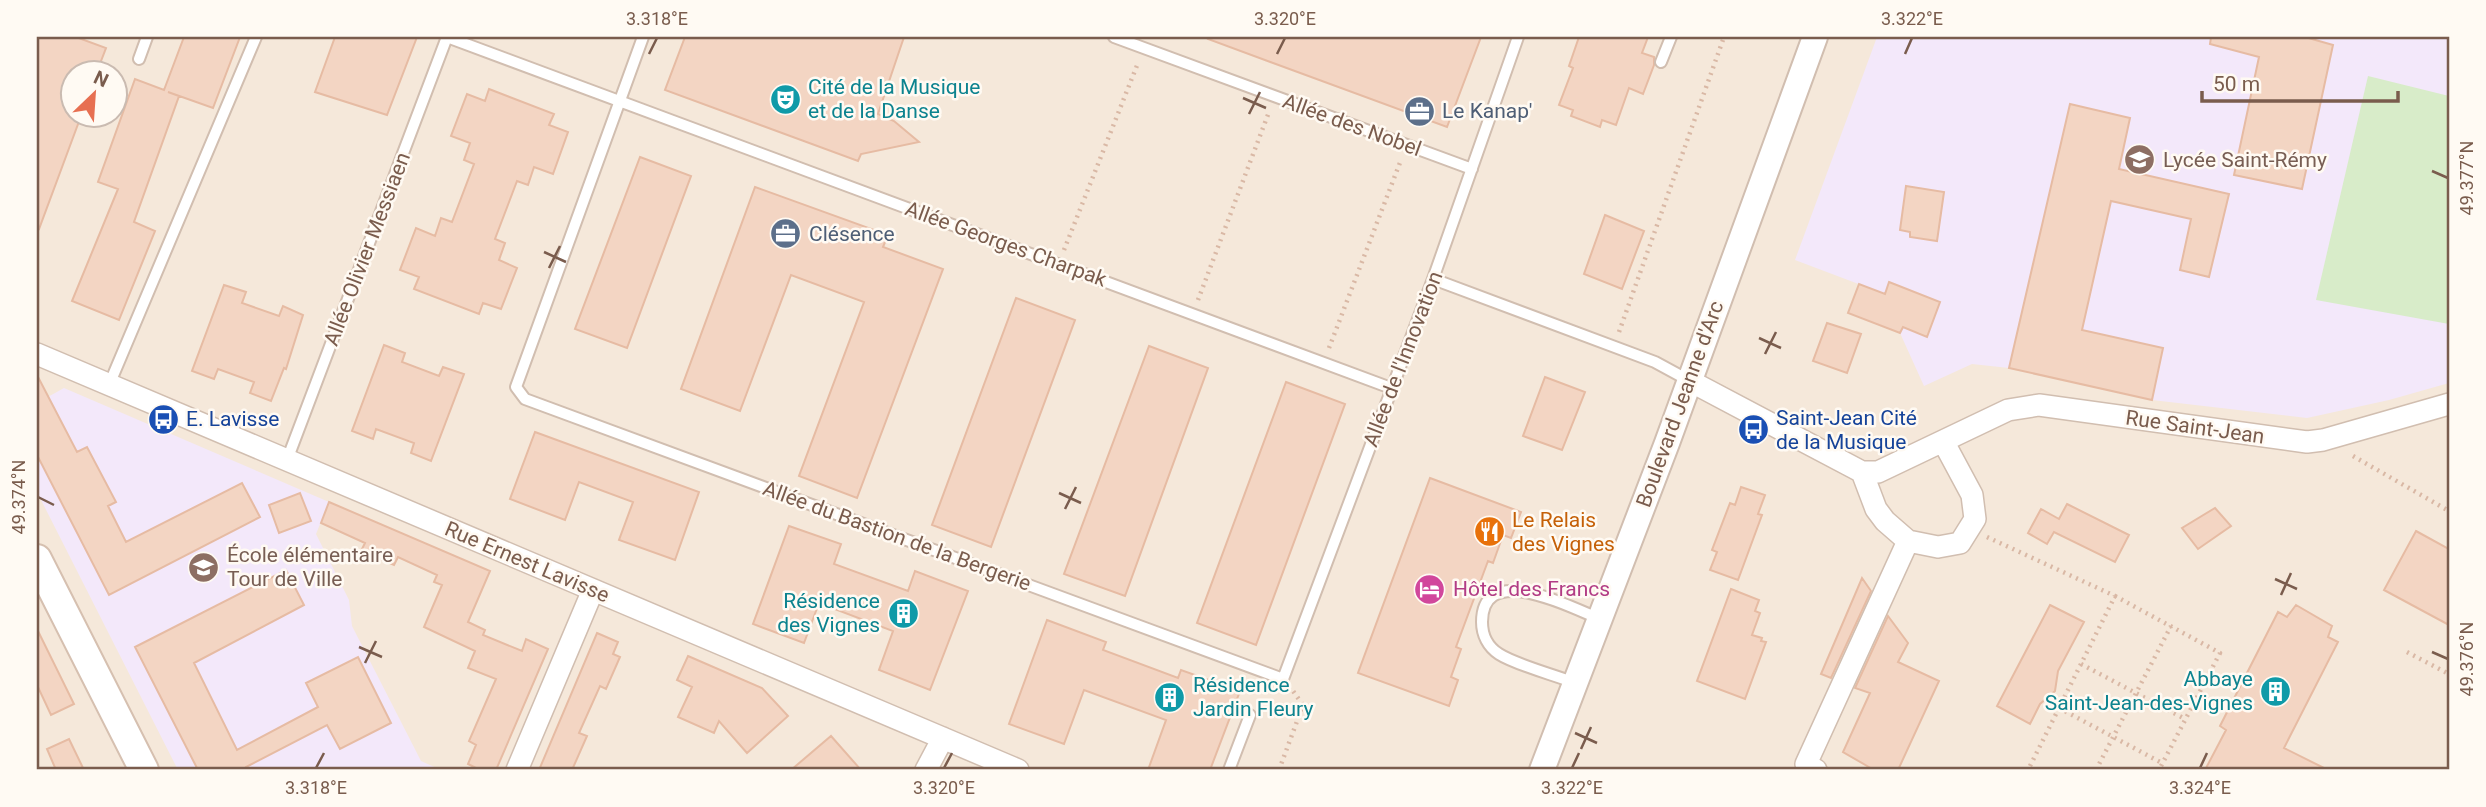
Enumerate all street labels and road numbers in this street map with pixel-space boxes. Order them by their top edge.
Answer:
street label: Allée des Nobel [1280,89,1424,161]
street label: Allée Olivier Messiaen [319,149,415,349]
street label: Allée Georges Charpak [902,196,1110,292]
street label: Allée de l'Innovation [1358,268,1448,450]
street label: Boulevard Jeanne d'Arc [1631,298,1729,510]
street label: Rue Saint-Jean [2124,405,2266,449]
street label: Allée du Bastion de la Bergerie [760,476,1034,596]
street label: Rue Ernest Lavisse [441,517,613,607]

